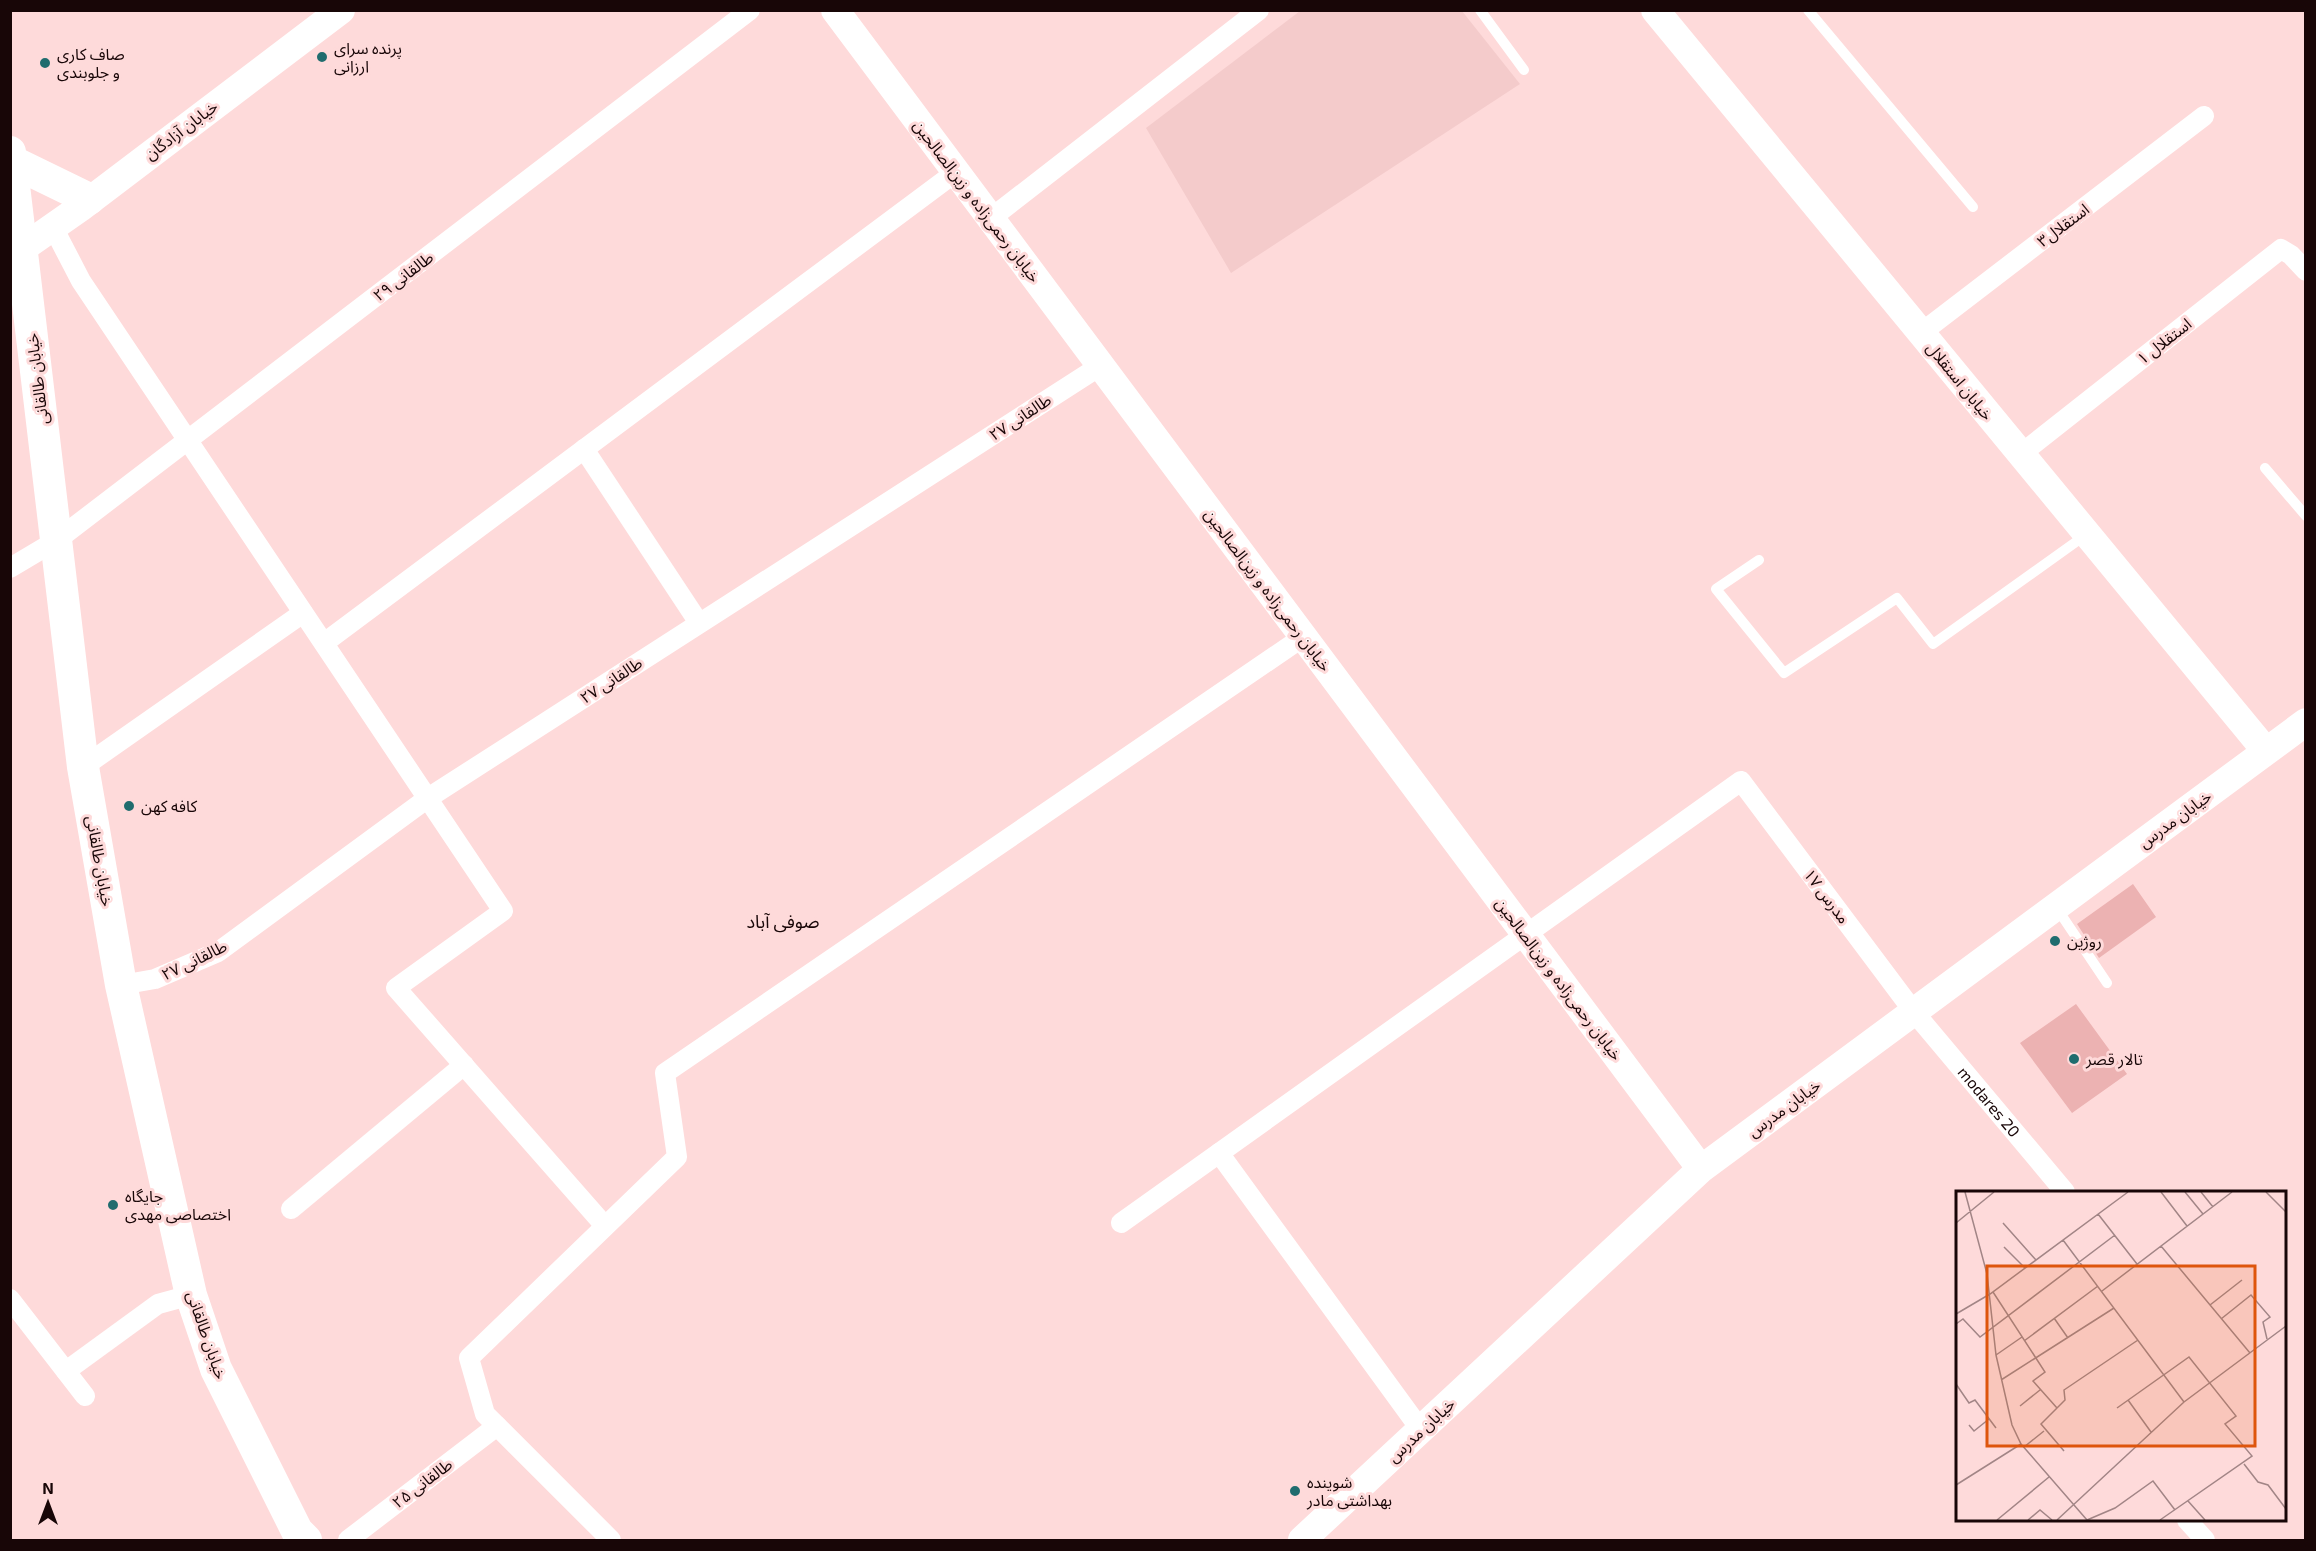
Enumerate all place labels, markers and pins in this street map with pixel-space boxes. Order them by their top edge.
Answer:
place label: پرنده سرای ارزانی [334,38,402,76]
place label: صاف کاری و جلوبندی [57,44,125,82]
marker: پرنده سرای ارزانی [315,50,329,64]
marker: صاف کاری و جلوبندی [38,56,52,70]
place label: کافه کهن [141,796,198,816]
marker: کافه کهن [122,799,136,813]
place label: روژین [2067,931,2102,951]
marker: روژین [2048,934,2062,948]
place label: تالار قصر [2085,1049,2143,1069]
marker: تالار قصر [2067,1052,2081,1066]
place label: جایگاه اختصاصی مهدی [125,1186,231,1224]
marker: جایگاه اختصاصی مهدی [106,1198,120,1212]
place label: شوینده بهداشتی مادر [1306,1472,1392,1510]
marker: شوینده بهداشتی مادر [1288,1484,1302,1498]

